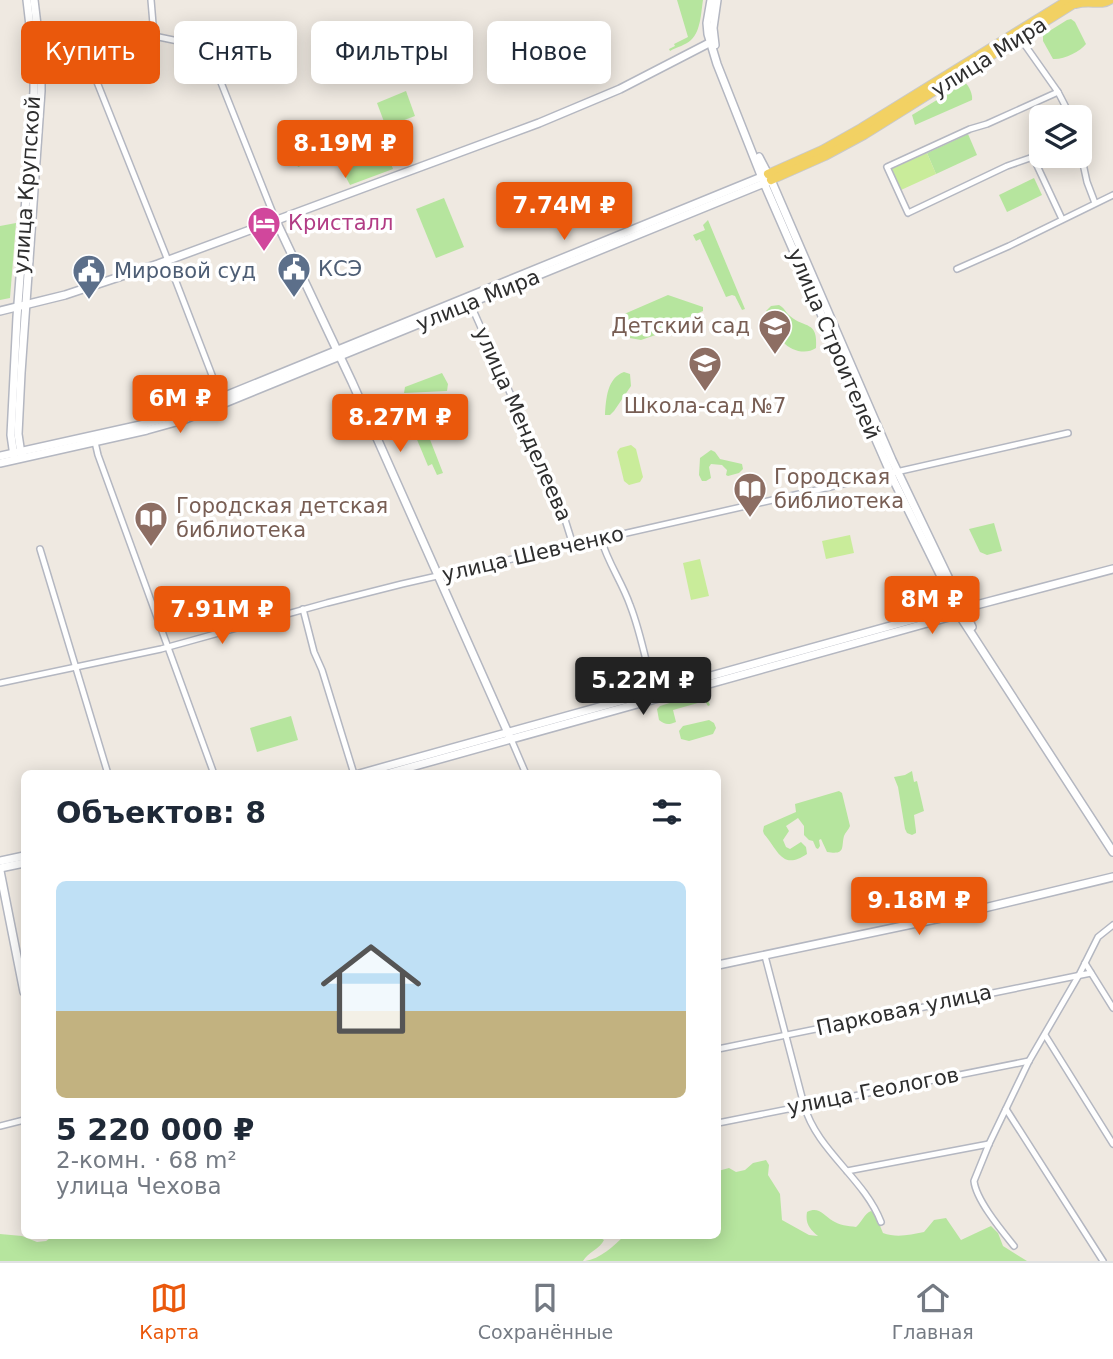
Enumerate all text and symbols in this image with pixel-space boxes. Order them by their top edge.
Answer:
street label: улица Мира [927,12,1051,102]
chip: Купить [21,21,160,84]
chip: Снять [174,21,297,84]
chip: Фильтры [311,21,473,84]
chip: Новое [487,21,611,84]
street label: улица Крупской [9,95,45,275]
map controls [1029,105,1092,168]
button: layers [1029,105,1092,168]
pin: 8.19M ₽ [280,120,410,180]
text: 8.19M ₽ [293,130,397,156]
pin: 7.74M ₽ [499,182,629,242]
text: 7.74M ₽ [512,192,616,218]
hotel icon: Кристалл [245,204,283,253]
place label: Кристалл [288,211,393,235]
street label: улица Строителей [783,245,885,443]
public building icon: КСЭ [275,250,313,299]
public building icon: Мировой суд [70,252,108,301]
place label: КСЭ [318,257,362,281]
place label: Мировой суд [114,259,256,283]
street label: улица Мира [413,264,543,336]
school or university icon: Детский сад [756,307,794,356]
place label: Детский сад [611,314,750,338]
street label: улица Менделеева [469,323,577,525]
school or university icon: Школа-сад №7 [686,344,724,393]
pin: 6M ₽ [139,376,221,435]
text: 6M ₽ [149,385,211,411]
pin: 8.27M ₽ [335,394,465,454]
place label: Школа-сад №7 [624,394,786,418]
text: 8.27M ₽ [348,404,452,430]
place label: Городская библиотека [774,465,904,513]
library icon: Городская библиотека [731,470,769,519]
place label: Городская детская библиотека [176,494,388,542]
library icon: Городская детская библиотека [132,499,170,548]
street label: улица Шевченко [440,521,626,587]
pin: 8M ₽ [891,576,973,636]
pin: 7.91M ₽ [157,586,287,646]
text: 8M ₽ [901,586,963,612]
text: 7.91M ₽ [170,596,274,622]
pin: 5.22M ₽ [578,658,708,717]
text: 5.22M ₽ [591,667,695,693]
icon: filters [648,793,686,831]
text: Объектов: 8 [56,795,266,830]
pin: 9.18M ₽ [854,878,984,937]
text: 9.18M ₽ [867,887,971,913]
icon: home [308,926,434,1052]
street label: Парковая улица [814,980,994,1040]
street label: улица Геологов [785,1063,961,1119]
text: 5 220 000 ₽ [56,1112,254,1147]
text: 2-комн. · 68 m² [56,1147,237,1173]
text: улица Чехова [56,1173,222,1199]
tab: Карта [139,1279,199,1343]
tab: Сохранённые [478,1279,613,1343]
tab: Главная [892,1279,974,1343]

